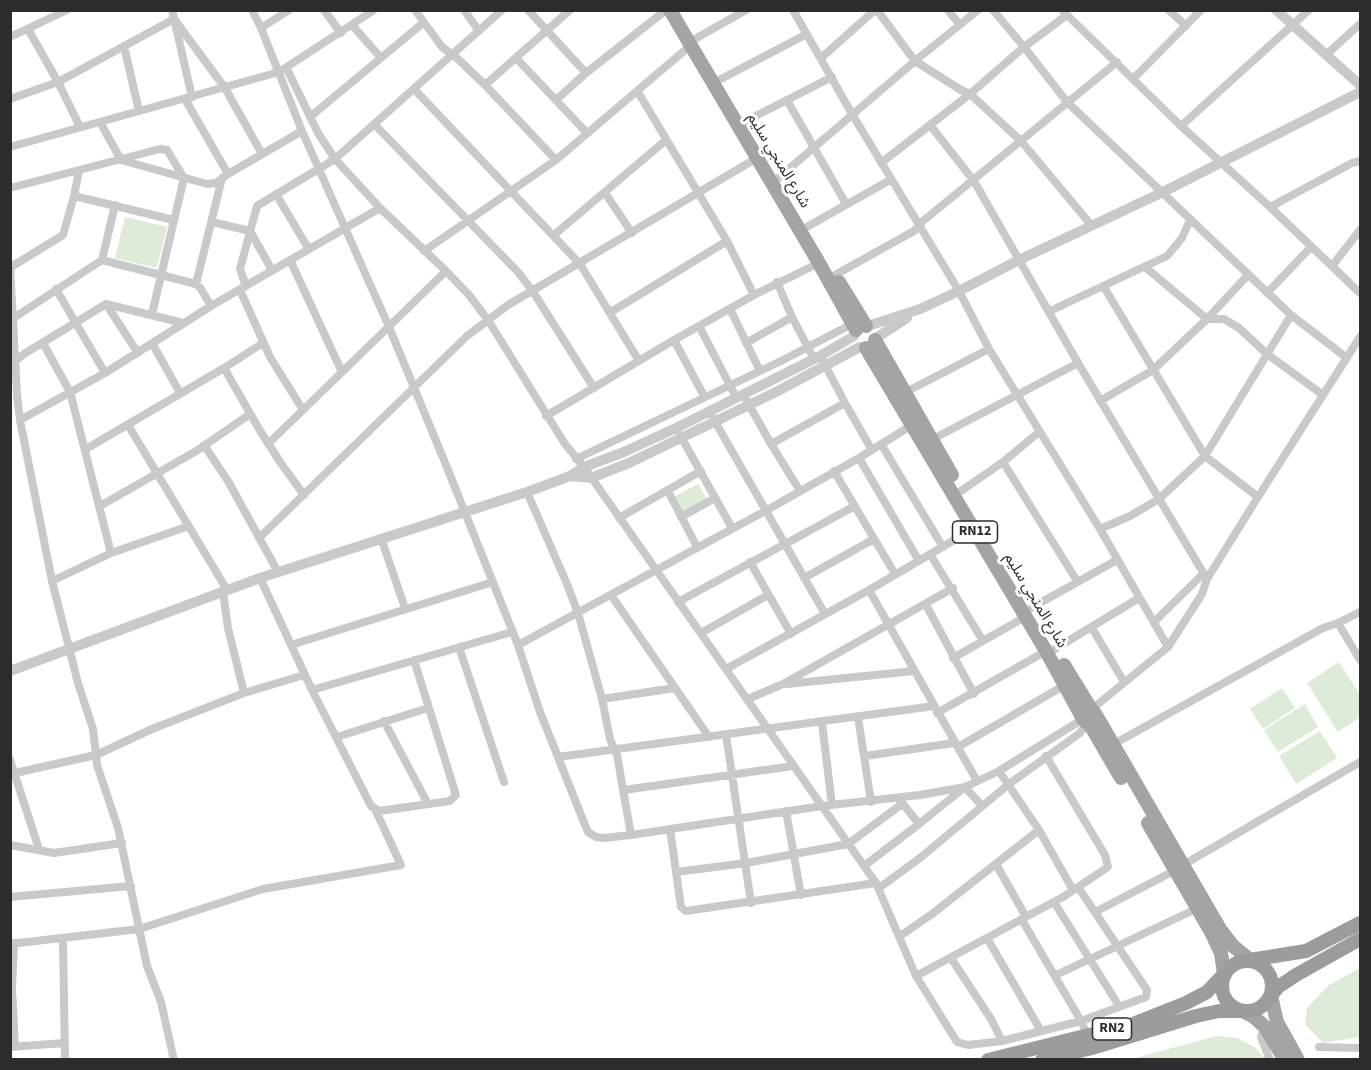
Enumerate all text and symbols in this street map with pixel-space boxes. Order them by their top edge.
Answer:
street label: شارع المنجي سليم [743,110,813,212]
road number: RN12 [952,521,998,543]
street label: شارع المنجي سليم [1000,550,1070,652]
road number: RN2 [1092,1018,1132,1040]

